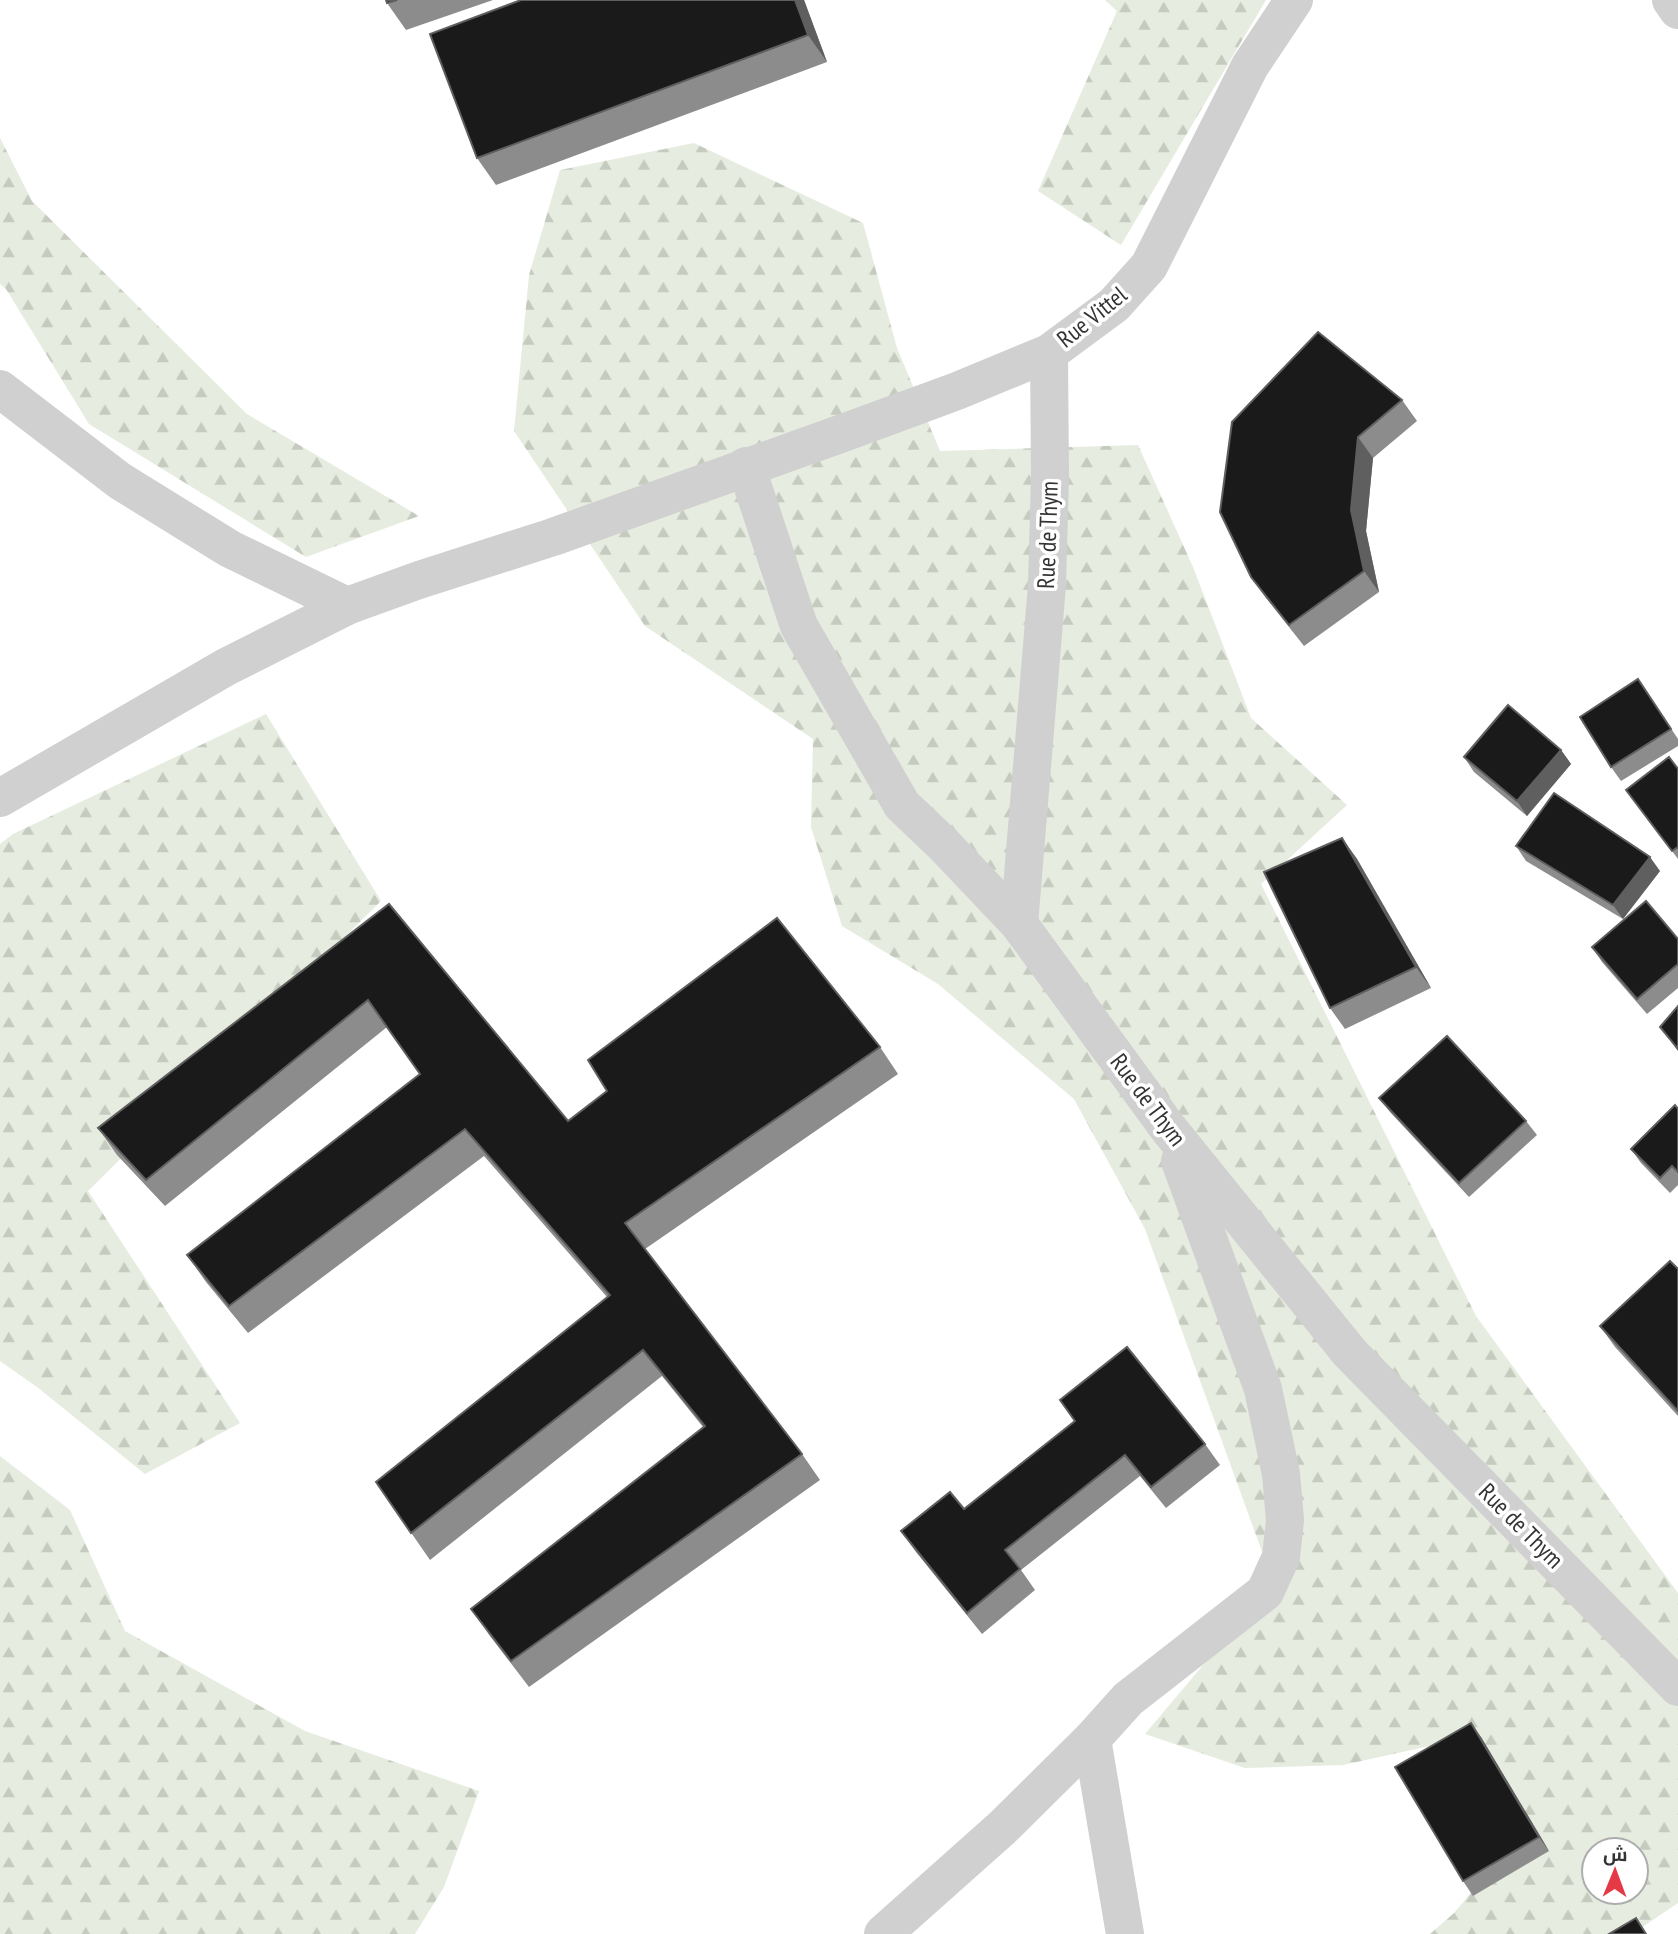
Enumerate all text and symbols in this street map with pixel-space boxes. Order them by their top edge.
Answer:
street label: Rue Vittel [1050,279,1133,354]
street label: Rue de Thym [1030,481,1065,589]
street label: Rue de Thym [1104,1047,1193,1152]
street label: Rue de Thym [1472,1477,1570,1575]
north arrow [1580,1836,1650,1906]
text: ش [1603,1842,1628,1866]

